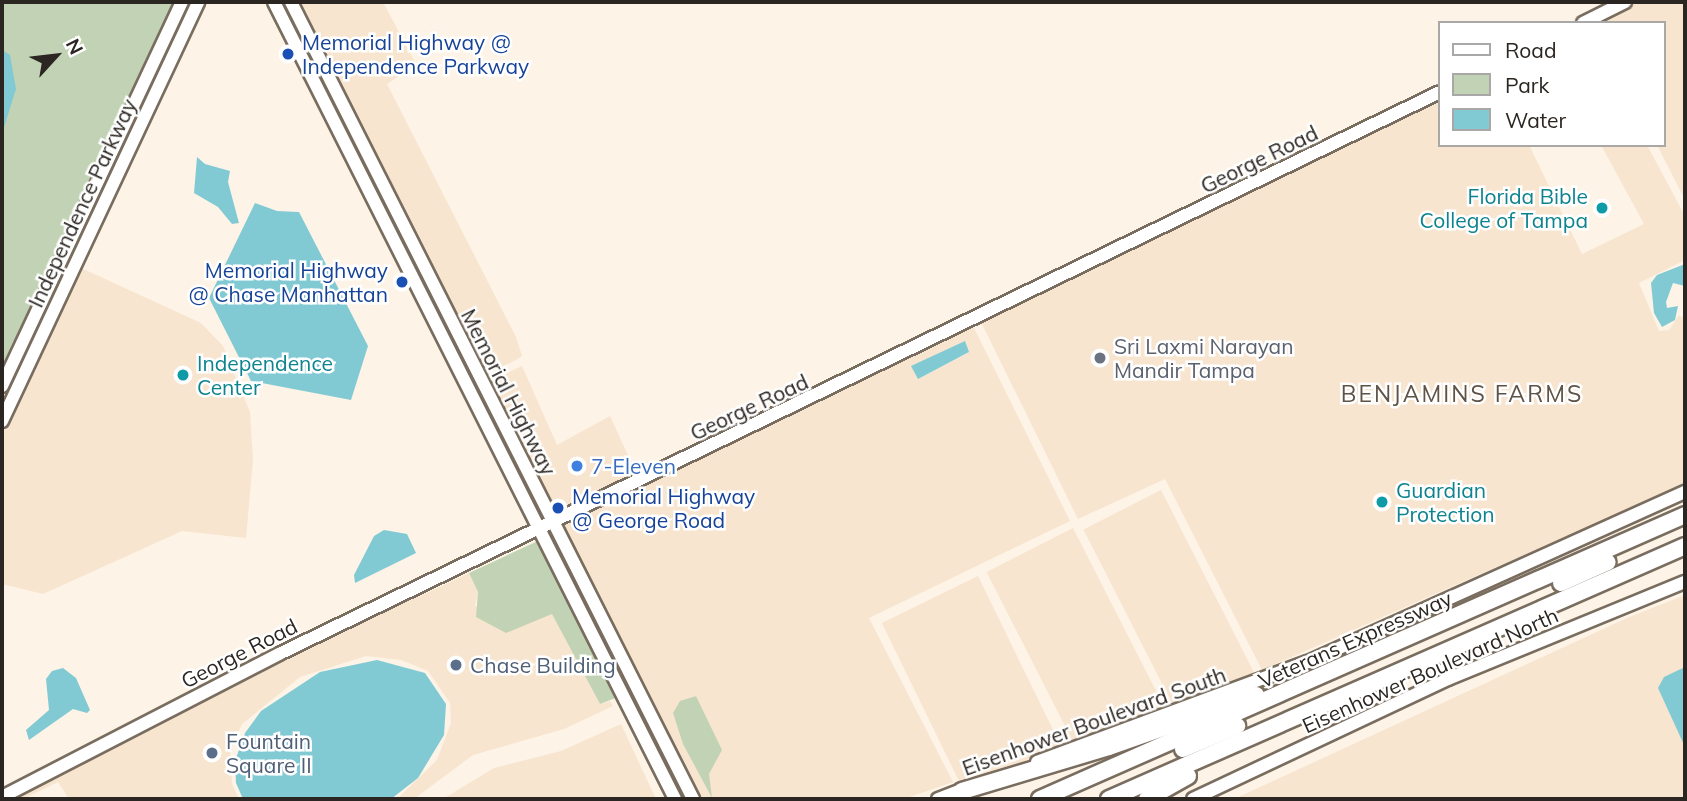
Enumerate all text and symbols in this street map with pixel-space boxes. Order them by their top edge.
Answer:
north arrow [21,21,91,91]
legend [1438,21,1666,147]
place label: Memorial Highway @ Independence Parkway [302,29,529,79]
text: N [61,35,89,58]
text: Road [1505,37,1556,63]
marker: Memorial Highway @ Independence Parkway [280,46,296,62]
text: Park [1505,72,1549,98]
street label: Independence Parkway [23,95,141,311]
text: Water [1505,107,1566,133]
street label: George Road [1196,120,1322,198]
place label: Florida Bible College of Tampa [1420,183,1588,233]
marker: Florida Bible College of Tampa [1594,200,1610,216]
place label: Memorial Highway @ Chase Manhattan [188,257,388,307]
marker: Memorial Highway @ Chase Manhattan [394,274,410,290]
street label: Memorial Highway [456,305,562,479]
place label: Sri Laxmi Narayan Mandir Tampa [1114,333,1294,383]
place label: Independence Center [197,350,333,400]
marker: Sri Laxmi Narayan Mandir Tampa [1092,350,1108,366]
marker: Independence Center [175,367,191,383]
street label: George Road [686,369,812,445]
district label: BENJAMINS FARMS [1343,380,1581,408]
place label: 7-Eleven [591,453,676,479]
marker: 7-Eleven [569,458,585,474]
place label: Guardian Protection [1396,477,1495,527]
place label: Memorial Highway @ George Road [572,483,755,533]
marker: Guardian Protection [1374,494,1390,510]
marker: Memorial Highway @ George Road [550,500,566,516]
street label: Veterans Expressway [1254,585,1456,693]
street label: Eisenhower Boulevard North [1298,602,1562,738]
street label: George Road [177,613,301,693]
place label: Chase Building [470,652,616,678]
marker: Chase Building [448,657,464,673]
street label: Eisenhower Boulevard South [959,661,1229,781]
place label: Fountain Square II [226,728,312,778]
marker: Fountain Square II [204,745,220,761]

